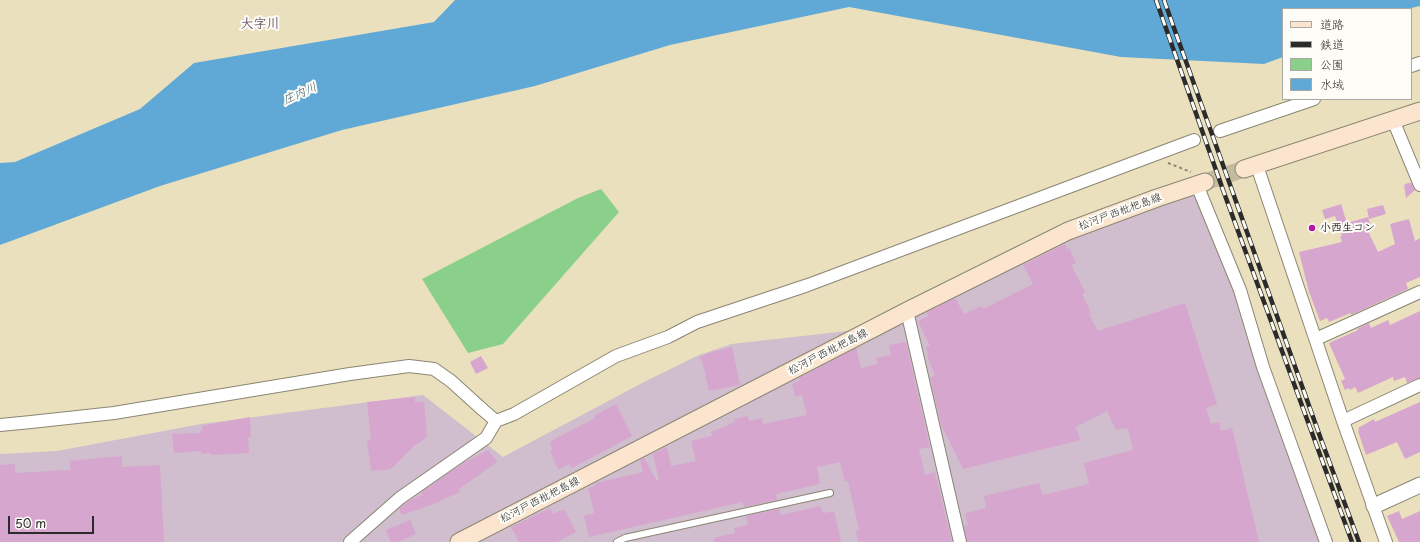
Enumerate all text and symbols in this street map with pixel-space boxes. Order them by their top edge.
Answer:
legend [1282,8,1412,100]
text: 道路 [1320,15,1344,33]
district label: 大字川 [241,16,279,32]
text: 鉄道 [1320,35,1344,53]
text: 公園 [1320,55,1344,73]
text: 水域 [1320,75,1344,93]
water label: 庄内川 [281,80,319,108]
street label: 松河戸西枇杷島線 [1076,191,1164,233]
place label: 小西生コン [1320,221,1375,235]
marker: 小西生コン [1307,223,1317,233]
street label: 松河戸西枇杷島線 [786,326,870,378]
street label: 松河戸西枇杷島線 [498,474,582,526]
scale bar [10,508,96,534]
text: 50 m [15,514,46,532]

